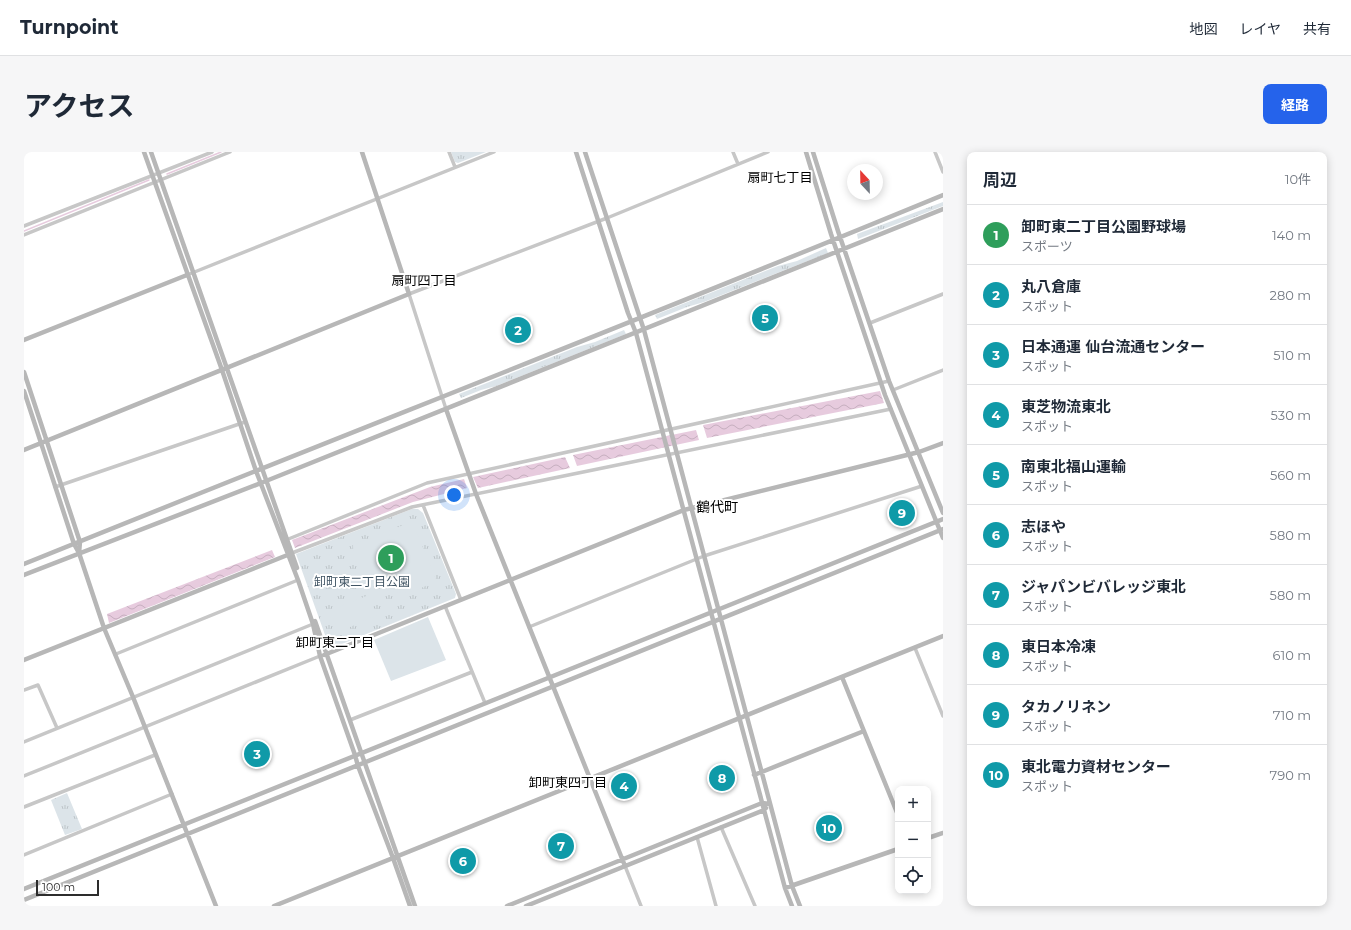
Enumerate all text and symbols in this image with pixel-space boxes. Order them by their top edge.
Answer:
text: Turnpoint [20,16,119,39]
text: 地図 [1189,20,1217,38]
text: レイヤ [1239,20,1281,38]
text: 共有 [1303,20,1331,38]
button: 経路 [1263,84,1327,124]
text: アクセス [24,89,135,123]
north arrow [847,164,883,200]
district label: 扇町七丁目 [747,169,813,185]
text: 周辺 [983,170,1017,190]
text: 10件 [1285,171,1311,187]
text: 卸町東二丁目公園野球場 [1021,217,1186,236]
text: 1 [993,227,999,243]
text: 140 m [1272,227,1311,243]
text: スポーツ [1021,238,1073,254]
district label: 扇町四丁目 [391,272,457,288]
text: 丸八倉庫 [1021,277,1081,296]
text: 2 [992,287,1000,303]
text: 280 m [1270,287,1311,303]
text: スポット [1021,298,1073,314]
pin: 5 [752,303,778,333]
pin: 2 [505,315,531,345]
text: 日本通運 仙台流通センター [1021,337,1205,356]
text: 3 [992,347,1000,363]
text: 510 m [1273,347,1311,363]
text: スポット [1021,358,1073,374]
text: 東芝物流東北 [1021,397,1111,416]
text: 4 [992,407,1000,423]
text: 530 m [1271,407,1311,423]
text: スポット [1021,418,1073,434]
text: 南東北福山運輸 [1021,457,1126,476]
text: 5 [992,467,1000,483]
text: 560 m [1270,467,1311,483]
text: スポット [1021,478,1073,494]
your location [444,485,464,505]
district label: 鶴代町 [696,498,738,516]
pin: 9 [889,498,915,528]
text: 志ほや [1021,517,1066,536]
text: 6 [992,527,1000,543]
text: 580 m [1270,527,1311,543]
text: スポット [1021,538,1073,554]
pin: 1 [378,543,404,573]
park label: 卸町東二丁目公園 [314,574,410,589]
text: ジャパンビバレッジ東北 [1021,577,1186,596]
text: 7 [992,587,1000,603]
text: 580 m [1270,587,1311,603]
text: スポット [1021,598,1073,614]
district label: 卸町東二丁目 [295,634,374,650]
text: 東日本冷凍 [1021,637,1096,656]
text: 8 [992,647,1000,663]
text: 610 m [1273,647,1311,663]
text: スポット [1021,658,1073,674]
text: タカノリネン [1021,697,1111,716]
text: 9 [992,707,1000,723]
text: 710 m [1273,707,1311,723]
text: スポット [1021,718,1073,734]
pin: 3 [244,739,270,769]
text: 東北電力資材センター [1021,757,1171,776]
pin: 8 [709,763,735,793]
text: 10 [989,767,1003,783]
text: 790 m [1270,767,1311,783]
pin: 4 [611,771,637,801]
district label: 卸町東四丁目 [528,774,607,790]
text: スポット [1021,778,1073,794]
map controls [895,786,931,894]
button: + [895,786,931,822]
pin: 10 [816,813,842,843]
button: − [895,822,931,858]
pin: 7 [548,831,574,861]
pin: 6 [450,846,476,876]
button: locate [895,858,931,894]
scale bar [36,878,99,897]
text: 100 m [42,880,75,894]

